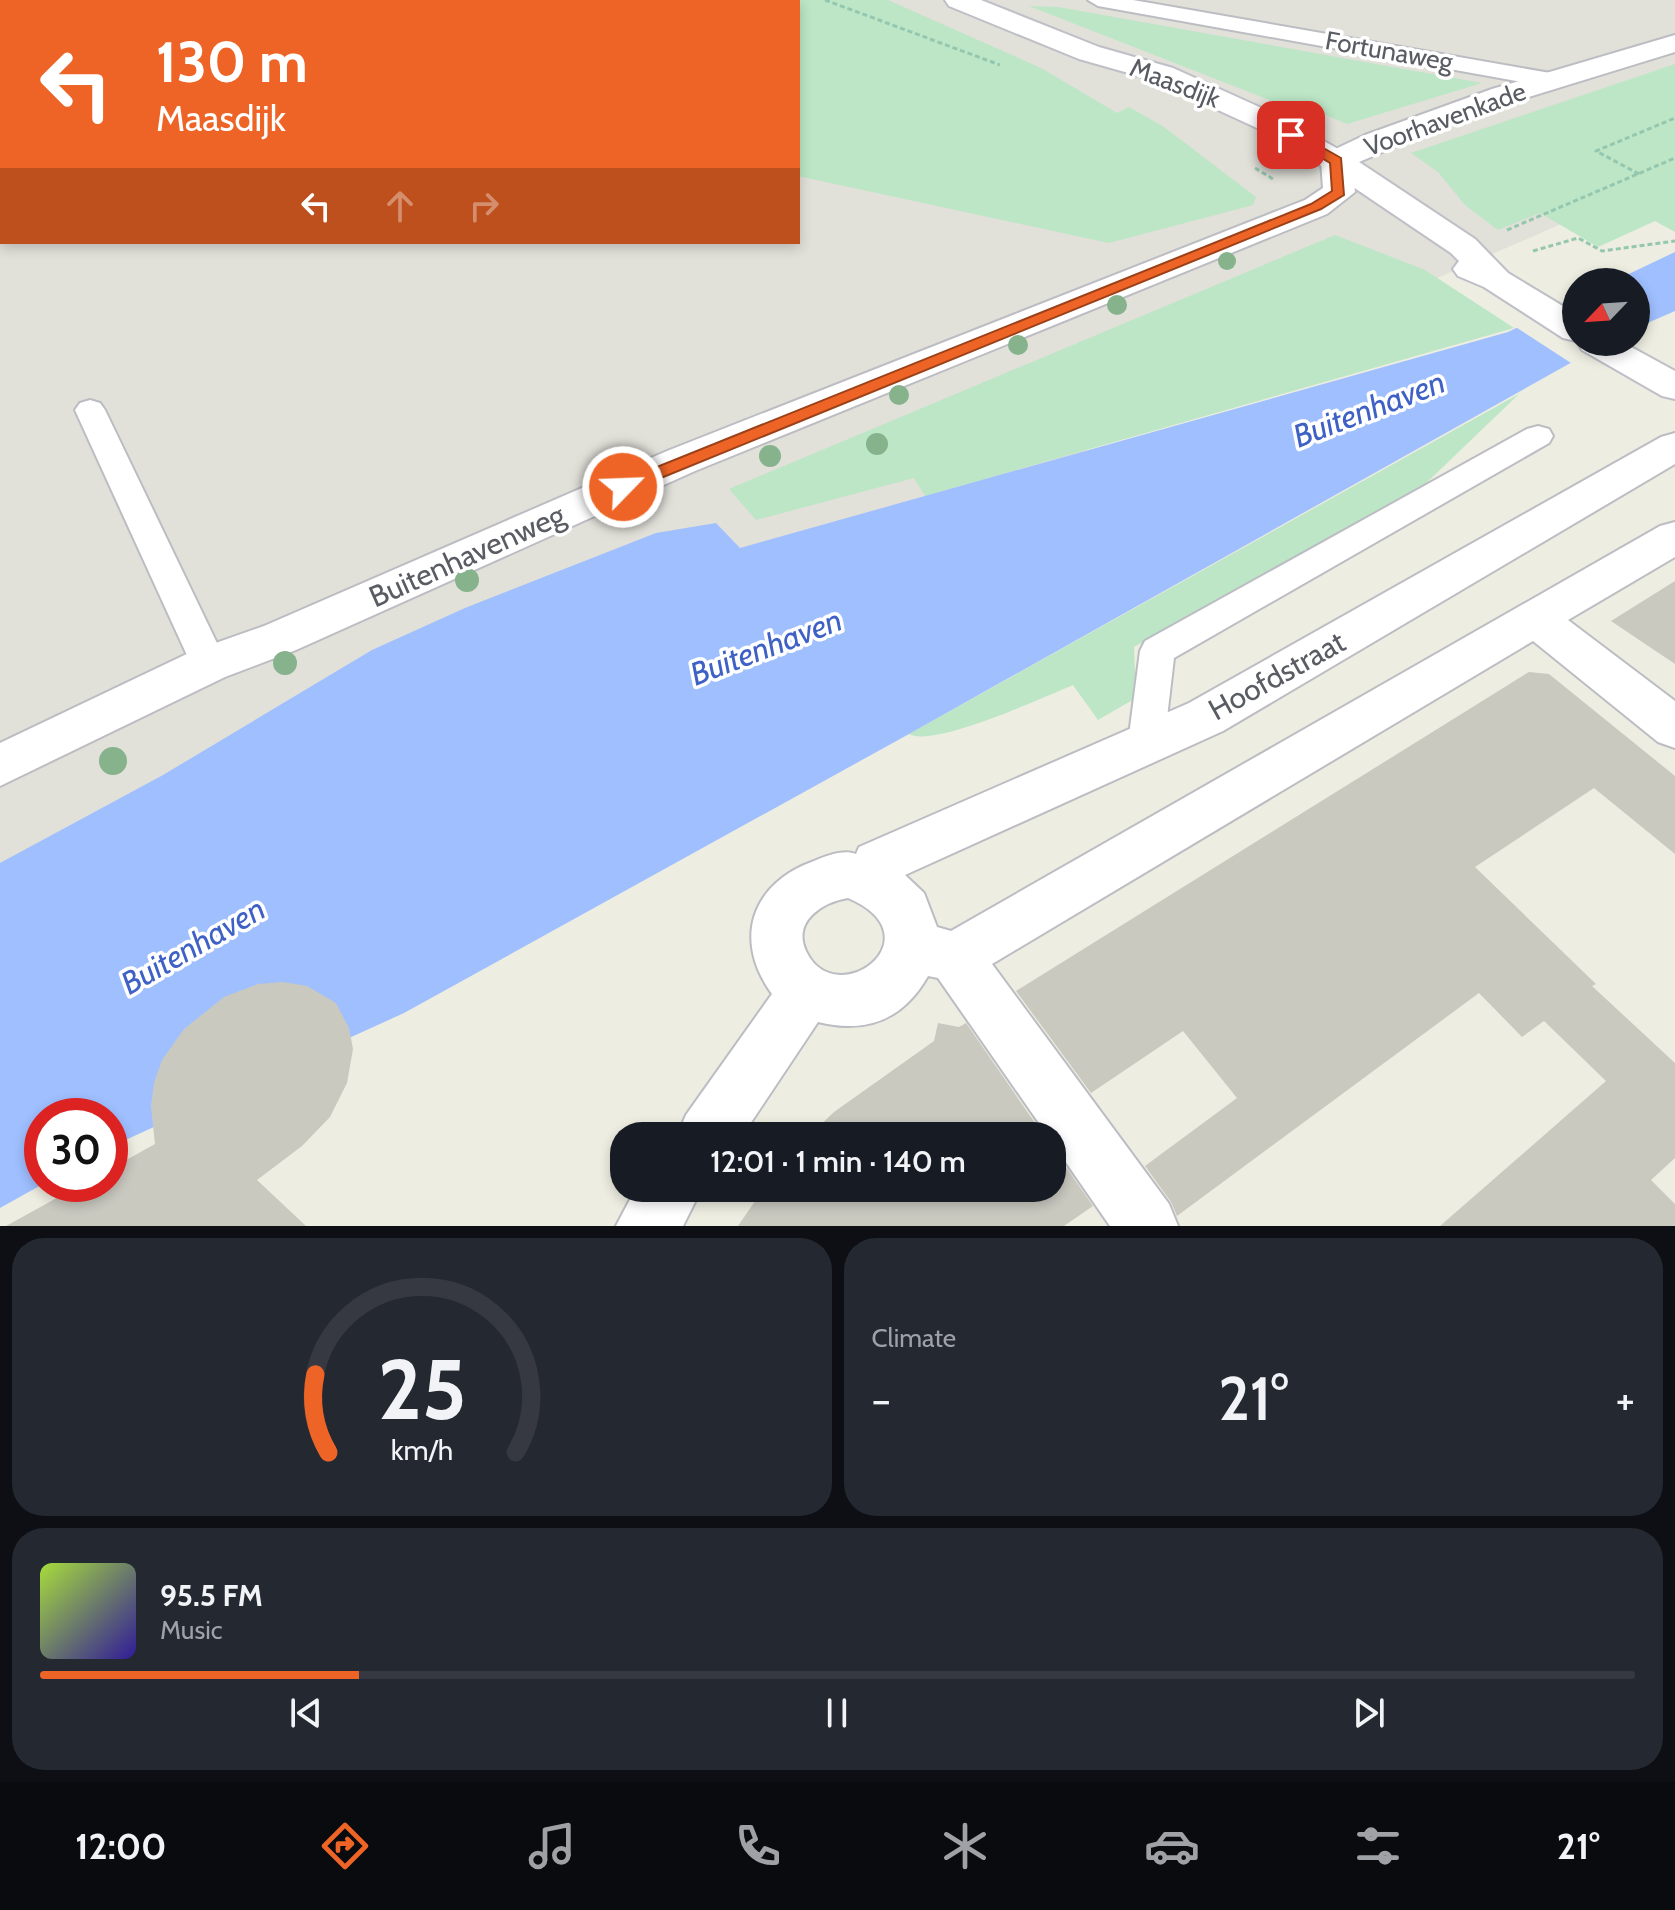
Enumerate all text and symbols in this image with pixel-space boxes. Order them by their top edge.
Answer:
street label: Fortunaweg [1323,24,1456,78]
text: 130 m [156,28,308,96]
icon: left [24,32,128,136]
street label: Maasdijk [1125,51,1225,115]
street label: Voorhavenkade [1360,75,1530,163]
text: Maasdijk [156,96,286,140]
pin [1257,101,1325,169]
icon: arrive [1269,113,1313,157]
icon: left [294,184,338,228]
icon: ahead [378,184,422,228]
icon: right [462,184,506,228]
north arrow [1562,268,1650,356]
map controls [1562,268,1650,356]
water label: Buitenhaven [1287,362,1450,455]
position arrow [581,445,665,529]
street label: Buitenhavenweg [363,495,571,615]
water label: Buitenhaven [684,600,847,693]
street label: Hoofdstraat [1202,623,1351,728]
water label: Buitenhaven [114,889,272,1002]
speed limit sign: 30 [24,1098,128,1202]
text: 12:01 · 1 min · 140 m [710,1143,966,1180]
text: Climate [872,1322,956,1354]
text: 25 [377,1339,466,1440]
text: 21° [1218,1362,1288,1435]
text: − [872,1373,891,1426]
text: + [1616,1373,1635,1426]
text: km/h [390,1432,453,1467]
text: 95.5 FM [160,1577,263,1614]
text: Music [160,1614,223,1646]
icon: previous [284,1691,328,1735]
icon: pause [815,1691,859,1735]
icon: next [1347,1691,1391,1735]
icon: directions [317,1818,373,1874]
icon: music [524,1818,580,1874]
icon: phone [730,1818,786,1874]
icon: climate [937,1818,993,1874]
icon: car [1144,1818,1200,1874]
icon: filters [1350,1818,1406,1874]
text: 12:00 [75,1824,166,1868]
text: 21° [1557,1824,1600,1868]

